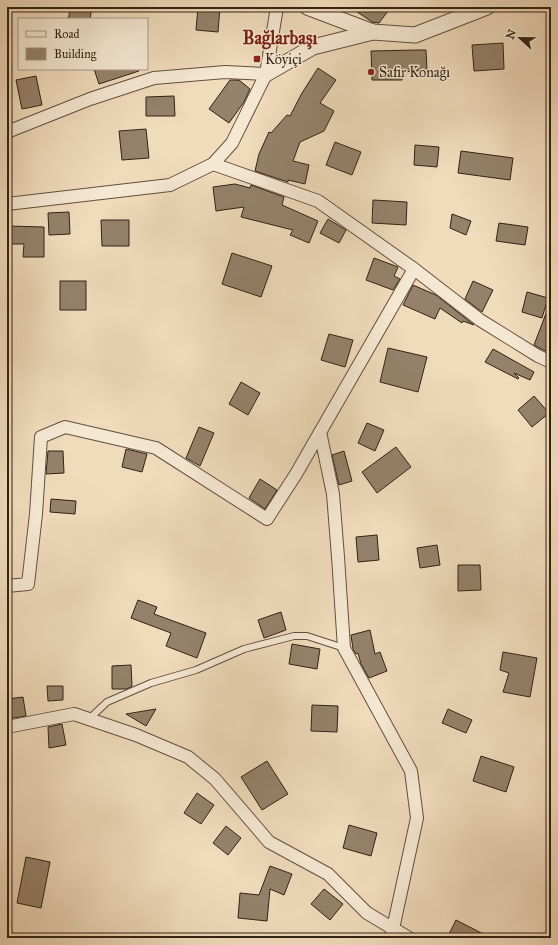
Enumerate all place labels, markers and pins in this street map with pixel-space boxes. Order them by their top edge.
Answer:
place label: Köyiçi [265,51,302,68]
marker: Köyiçi [252,54,262,64]
place label: Safir Konağı [379,64,450,81]
marker: Safir Konağı [366,67,376,77]

